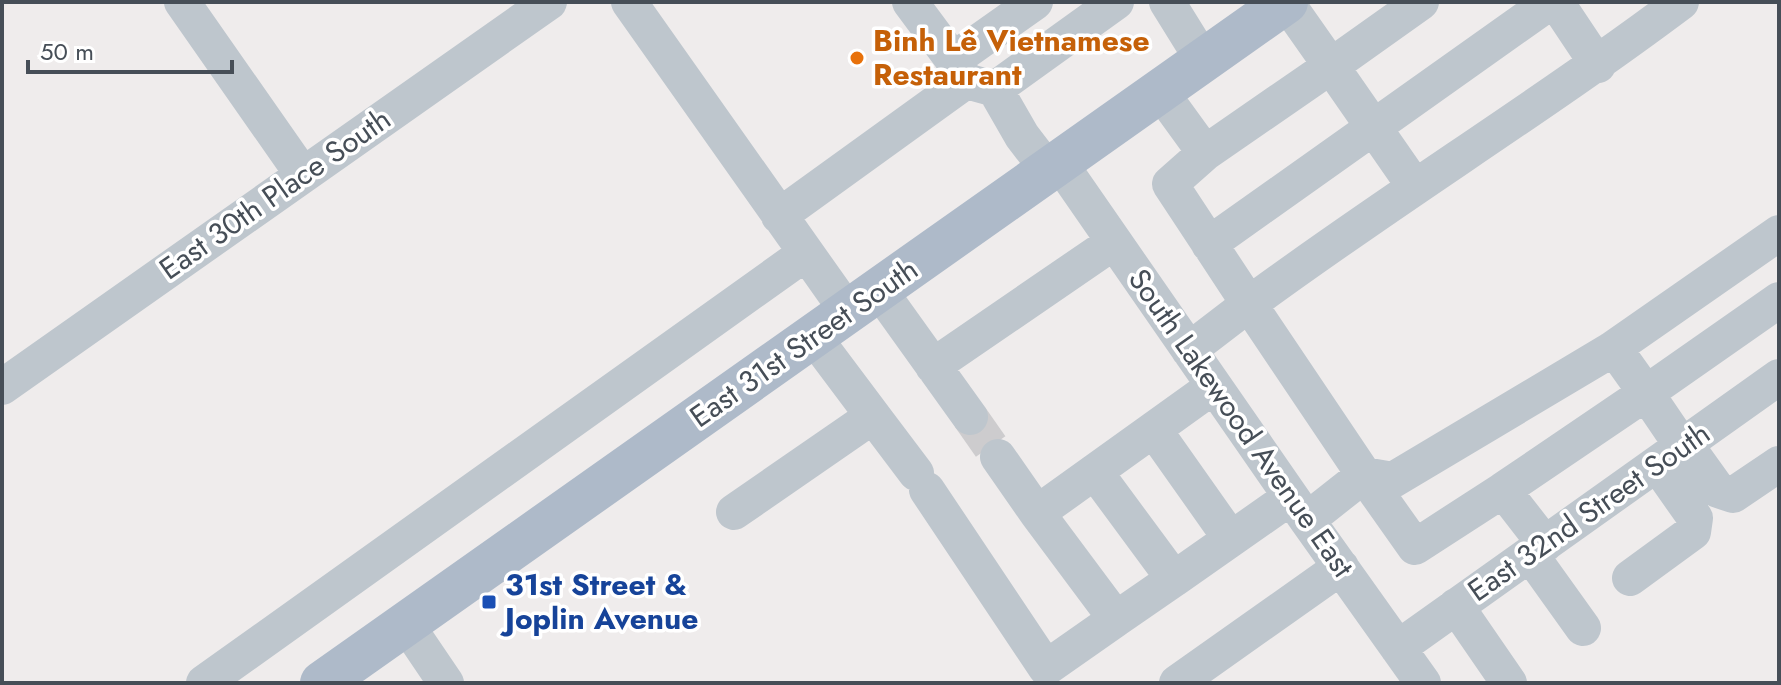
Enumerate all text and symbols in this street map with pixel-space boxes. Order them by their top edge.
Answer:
place label: Binh Lê Vietnamese Restaurant [873,19,1150,96]
scale bar [28,24,232,74]
text: 50 m [40,34,94,69]
marker: Binh Lê Vietnamese Restaurant [848,49,866,67]
street label: East 30th Place South [150,98,399,290]
street label: East 31st Street South [681,248,926,437]
street label: South Lakewood Avenue East [1118,260,1365,586]
street label: East 32nd Street South [1459,412,1718,611]
place label: 31st Street & Joplin Avenue [500,563,699,640]
marker: 31st Street & Joplin Avenue [480,593,498,611]

